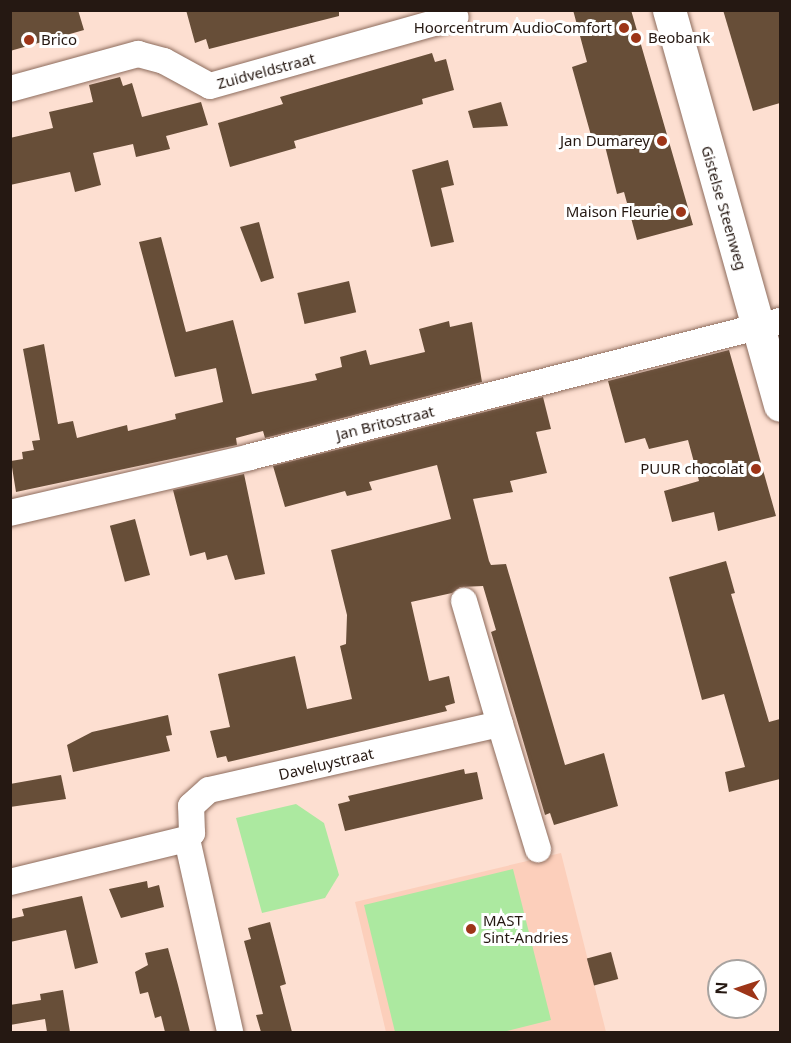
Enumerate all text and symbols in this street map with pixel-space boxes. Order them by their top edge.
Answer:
place label: Hoorcentrum AudioComfort [414,19,612,37]
marker: Hoorcentrum AudioComfort [617,21,631,35]
place label: Beobank [648,29,710,47]
place label: Brico [41,31,77,49]
marker: Beobank [629,31,643,45]
marker: Brico [22,33,36,47]
street label: Zuidveldstraat [215,49,317,93]
place label: Jan Dumarey [560,132,650,150]
marker: Jan Dumarey [655,134,669,148]
street label: Gistelse Steenweg [698,144,750,272]
place label: Maison Fleurie [566,203,669,221]
marker: Maison Fleurie [674,205,688,219]
street label: Jan Britostraat [334,402,436,444]
place label: PUUR chocolat [640,460,744,478]
marker: PUUR chocolat [749,462,763,476]
street label: Daveluystraat [277,744,375,784]
place label: MAST Sint-Andries [483,911,568,946]
marker: MAST Sint-Andries [464,922,478,936]
north arrow [707,959,767,1019]
text: N [710,981,732,995]

